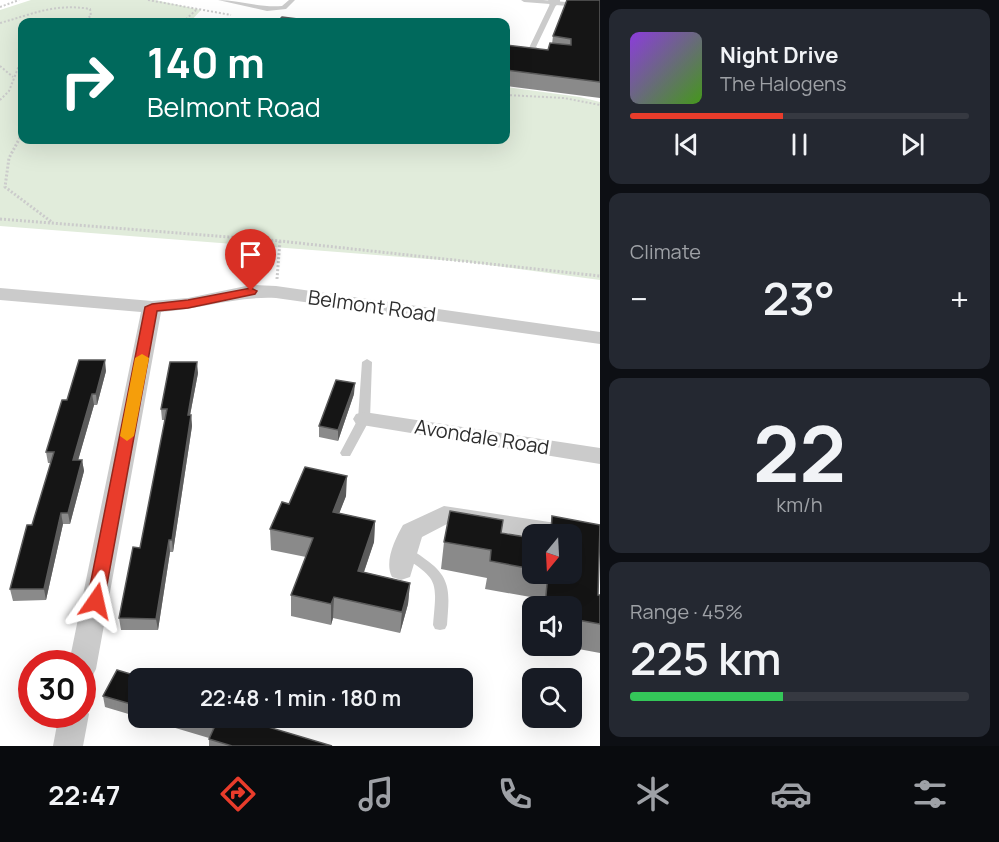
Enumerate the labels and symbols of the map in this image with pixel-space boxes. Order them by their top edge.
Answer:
pin [225,229,276,291]
street label: Belmont Road [306,283,438,328]
street label: Avondale Road [413,413,551,460]
north arrow [522,524,582,584]
position arrow [64,569,128,633]
speed limit sign: 30 [18,650,96,728]

